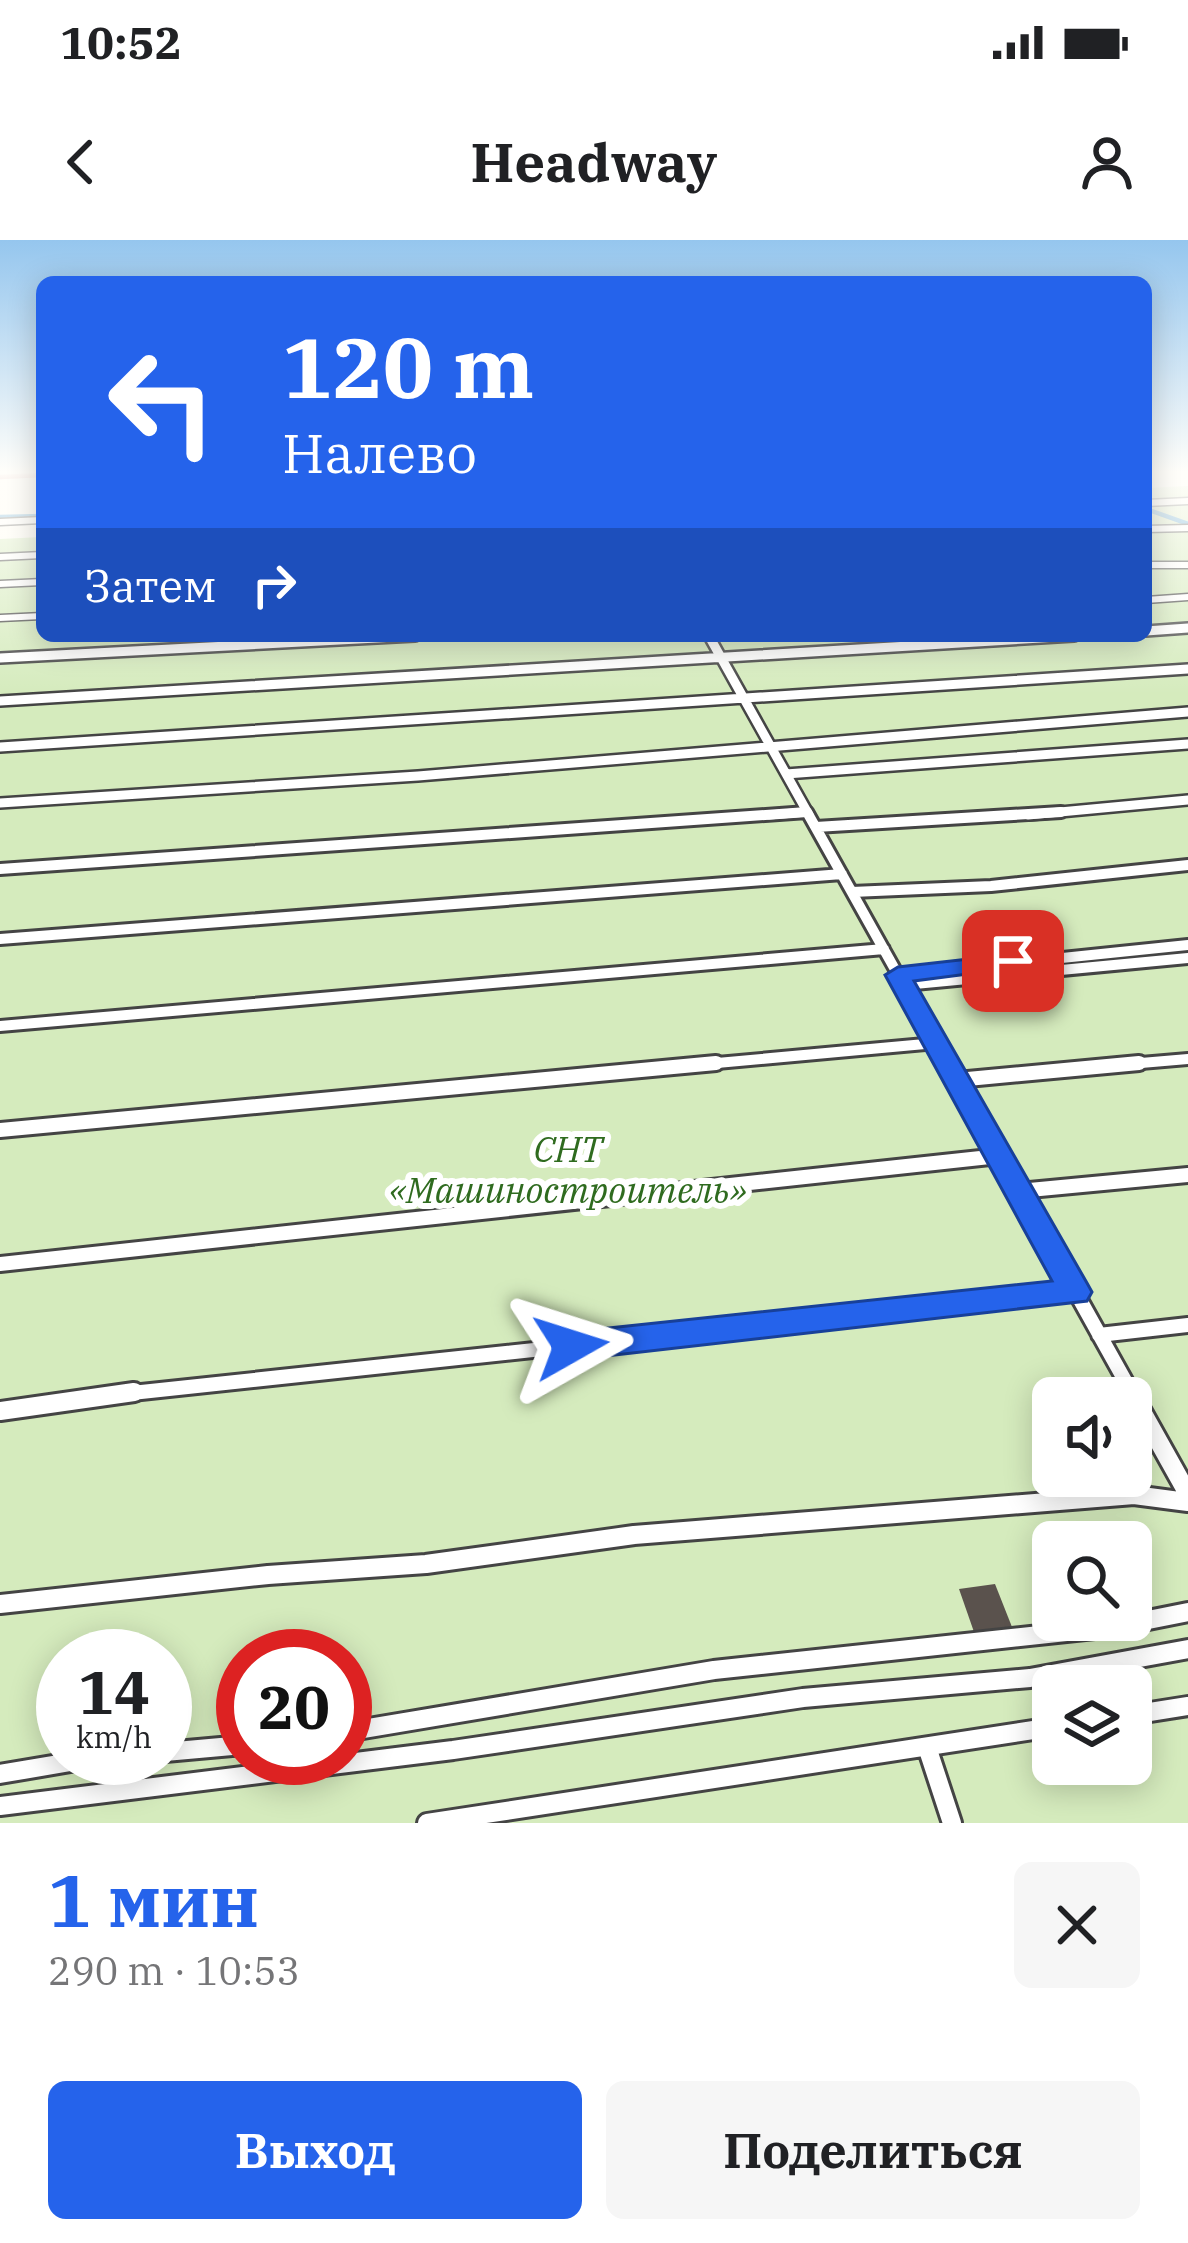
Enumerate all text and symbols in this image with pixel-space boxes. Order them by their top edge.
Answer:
text: 10:52 [60,13,182,71]
text: Headway [471,127,717,197]
icon: back [48,129,114,195]
icon: person [1074,129,1140,195]
text: 120 m [282,312,534,421]
icon: left [84,324,240,480]
text: Налево [282,418,477,488]
icon: right [241,552,307,618]
text: Затем [84,556,217,614]
pin [962,910,1064,1012]
icon: arrive [980,928,1046,994]
park label: СНТ «Машиностроитель» [389,1125,747,1213]
position arrow [508,1283,634,1409]
map controls [1032,1377,1152,1785]
button: sound [1032,1377,1152,1497]
button: search [1032,1521,1152,1641]
speed limit sign: 20 [216,1629,372,1785]
text: 14 [78,1652,150,1731]
button: layers [1032,1665,1152,1785]
text: km/h [76,1717,152,1756]
text: 1 мин [48,1853,259,1947]
button: close [1014,1862,1140,1988]
text: 290 m · 10:53 [48,1945,300,1996]
button: Выход [48,2081,582,2219]
button: Поделиться [606,2081,1140,2219]

